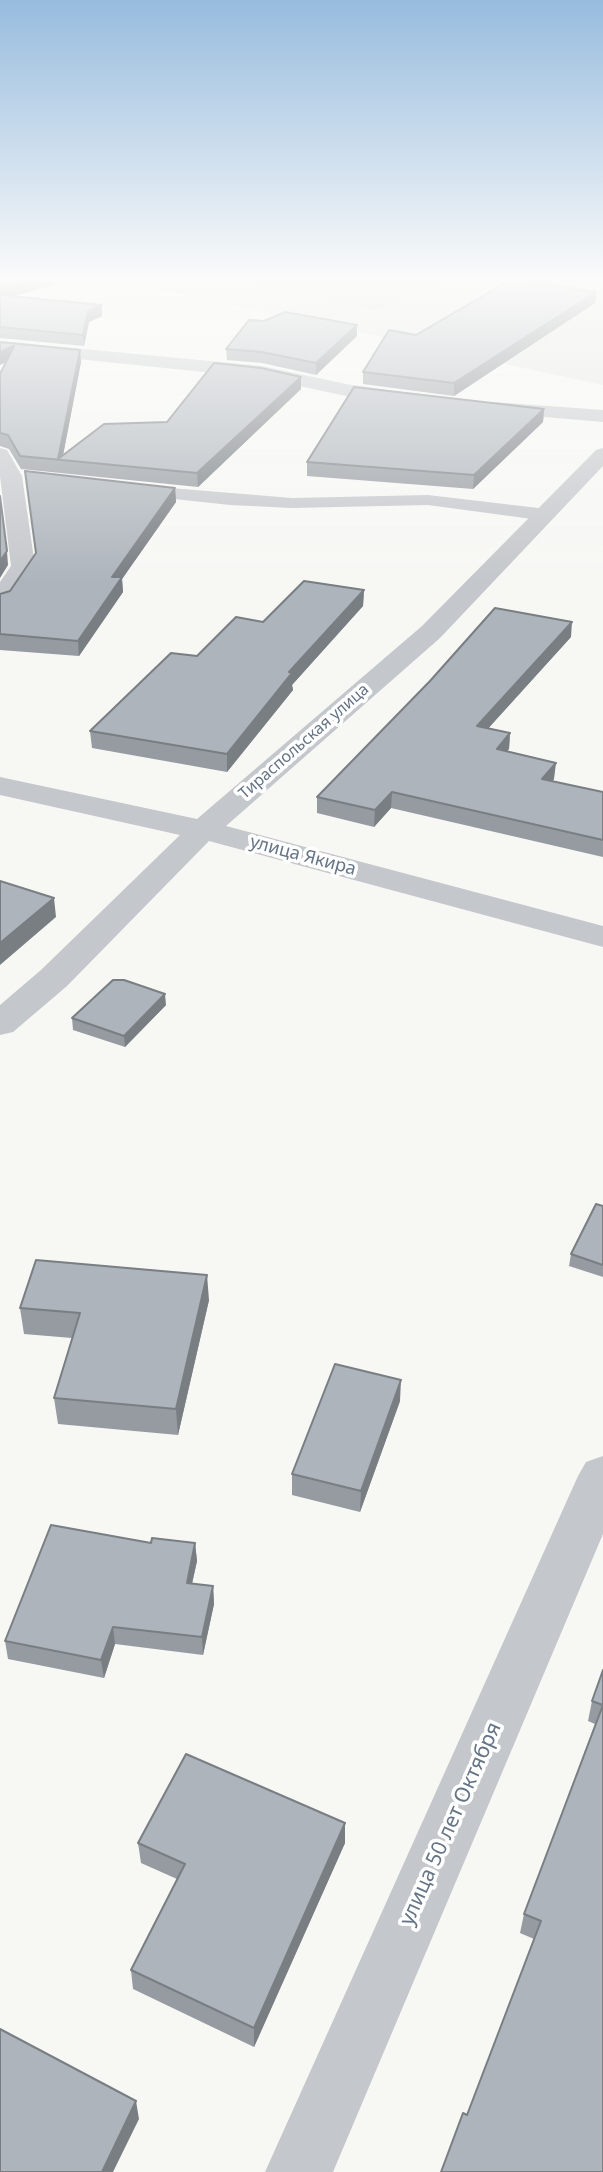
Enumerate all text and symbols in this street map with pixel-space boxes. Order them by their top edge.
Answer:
street label: Тираспольская улица [235,680,373,804]
street label: улица Якира [248,831,358,881]
street label: улица 50 лет Октября [395,1719,507,1929]

